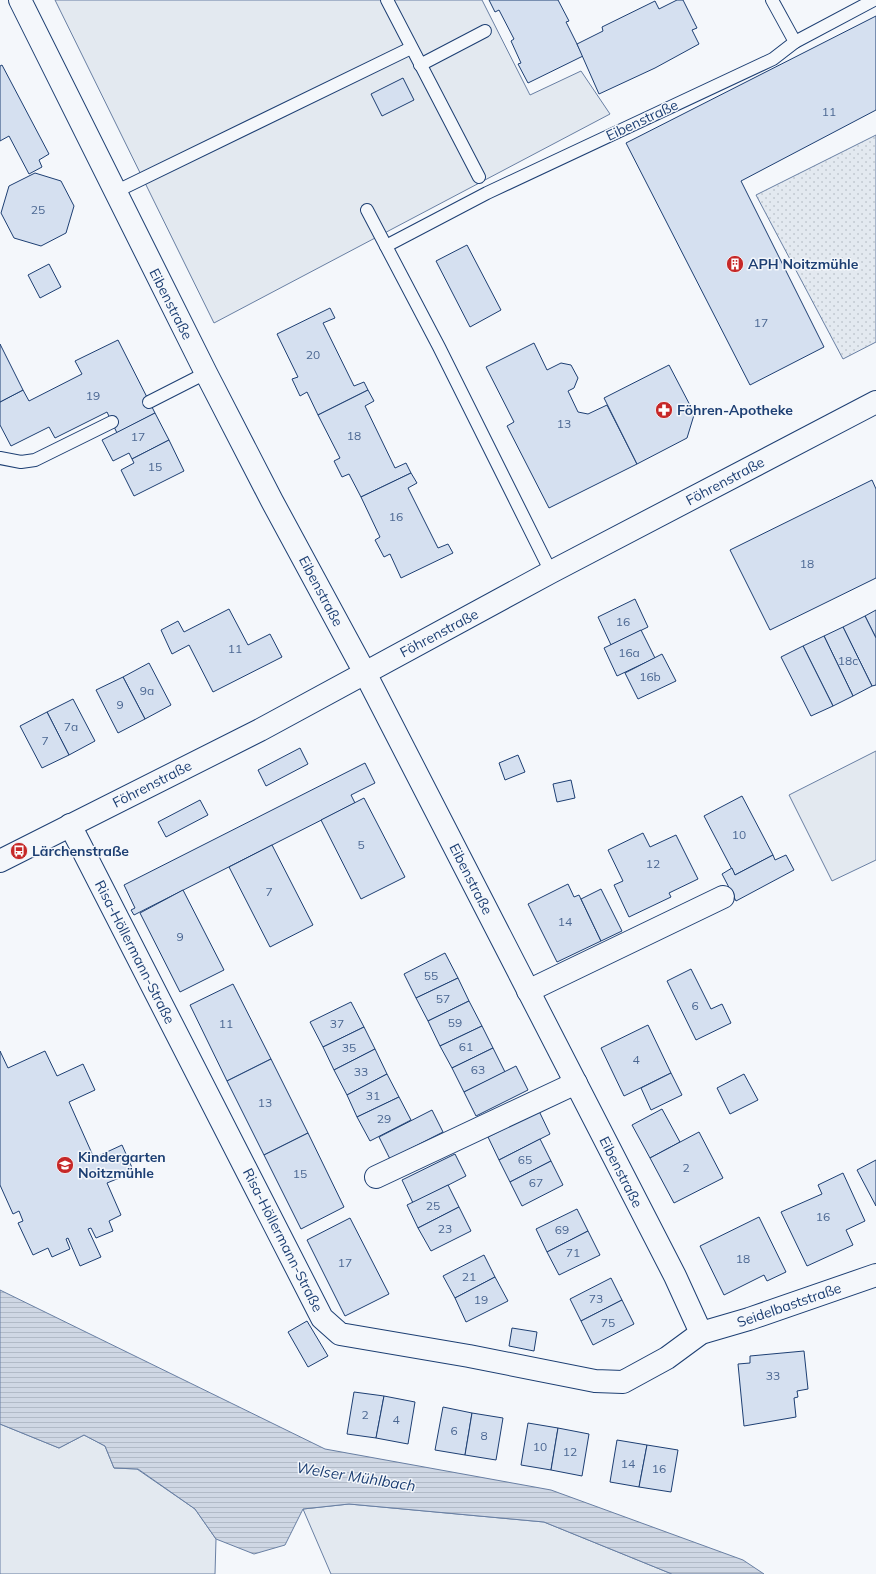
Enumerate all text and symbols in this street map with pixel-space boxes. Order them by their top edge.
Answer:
street label: Eibenstraße [603,95,681,145]
house number: 11 [822,104,836,119]
house number: 25 [31,202,45,217]
building icon: APH Noitzmühle [725,254,745,274]
place label: APH Noitzmühle [748,255,859,273]
street label: Eibenstraße [145,265,197,343]
house number: 17 [754,315,768,330]
house number: 20 [306,347,320,362]
house number: 19 [86,388,100,403]
pharmacy icon: Föhren-Apotheke [654,400,674,420]
place label: Föhren-Apotheke [677,401,793,419]
house number: 13 [557,416,571,431]
house number: 18 [347,428,361,443]
house number: 17 [131,429,145,444]
street label: Föhrenstraße [683,453,767,509]
house number: 15 [148,459,162,474]
house number: 16 [389,509,403,524]
street label: Eibenstraße [295,553,347,629]
house number: 18 [800,556,814,571]
street label: Föhrenstraße [397,605,481,661]
house number: 16 [616,614,630,629]
house number: 11 [228,641,242,656]
house number: 16a [618,645,640,660]
house number: 18c [838,653,858,668]
house number: 16b [639,669,661,684]
house number: 9a [140,683,154,698]
house number: 9 [116,697,124,712]
house number: 7a [64,719,78,734]
house number: 7 [41,733,49,748]
street label: Föhrenstraße [109,756,195,812]
house number: 10 [732,827,746,842]
house number: 5 [357,837,365,852]
street label: Eibenstraße [445,840,497,918]
bus stop icon: Lärchenstraße [9,841,29,861]
place label: Lärchenstraße [32,842,129,860]
house number: 12 [646,856,660,871]
street label: Risa-Höllermann-Straße [91,877,179,1027]
house number: 7 [265,884,273,899]
house number: 14 [558,914,572,929]
house number: 9 [176,929,184,944]
house number: 55 [424,968,438,983]
house number: 57 [436,991,450,1006]
house number: 6 [691,998,699,1013]
house number: 59 [448,1015,462,1030]
house number: 11 [219,1016,233,1031]
house number: 37 [330,1016,344,1031]
house number: 61 [459,1039,473,1054]
house number: 35 [342,1040,356,1055]
house number: 4 [632,1052,640,1067]
house number: 63 [471,1062,485,1077]
house number: 33 [354,1064,368,1079]
house number: 31 [366,1088,380,1103]
house number: 13 [258,1095,272,1110]
house number: 29 [377,1111,391,1126]
street label: Eibenstraße [595,1133,647,1211]
place label: Kindergarten Noitzmühle [78,1148,166,1182]
house number: 65 [518,1152,532,1167]
school or university icon: Kindergarten Noitzmühle [55,1155,75,1175]
house number: 2 [682,1160,690,1175]
street label: Risa-Höllermann-Straße [239,1165,327,1315]
house number: 15 [293,1166,307,1181]
house number: 67 [529,1175,543,1190]
house number: 25 [426,1198,440,1213]
house number: 16 [816,1209,830,1224]
house number: 23 [438,1221,452,1236]
house number: 69 [555,1222,569,1237]
house number: 71 [566,1245,580,1260]
house number: 18 [736,1251,750,1266]
house number: 17 [338,1255,352,1270]
house number: 21 [462,1269,476,1284]
street label: Seidelbaststraße [734,1279,844,1331]
house number: 73 [589,1291,603,1306]
house number: 19 [474,1292,488,1307]
house number: 75 [601,1315,615,1330]
house number: 33 [766,1368,780,1383]
house number: 2 [361,1407,369,1422]
house number: 4 [392,1412,400,1427]
house number: 6 [450,1423,458,1438]
house number: 8 [480,1428,488,1443]
house number: 10 [533,1439,547,1454]
house number: 12 [563,1444,577,1459]
house number: 14 [621,1456,635,1471]
water label: Welser Mühlbach [295,1458,417,1495]
house number: 16 [652,1461,666,1476]

